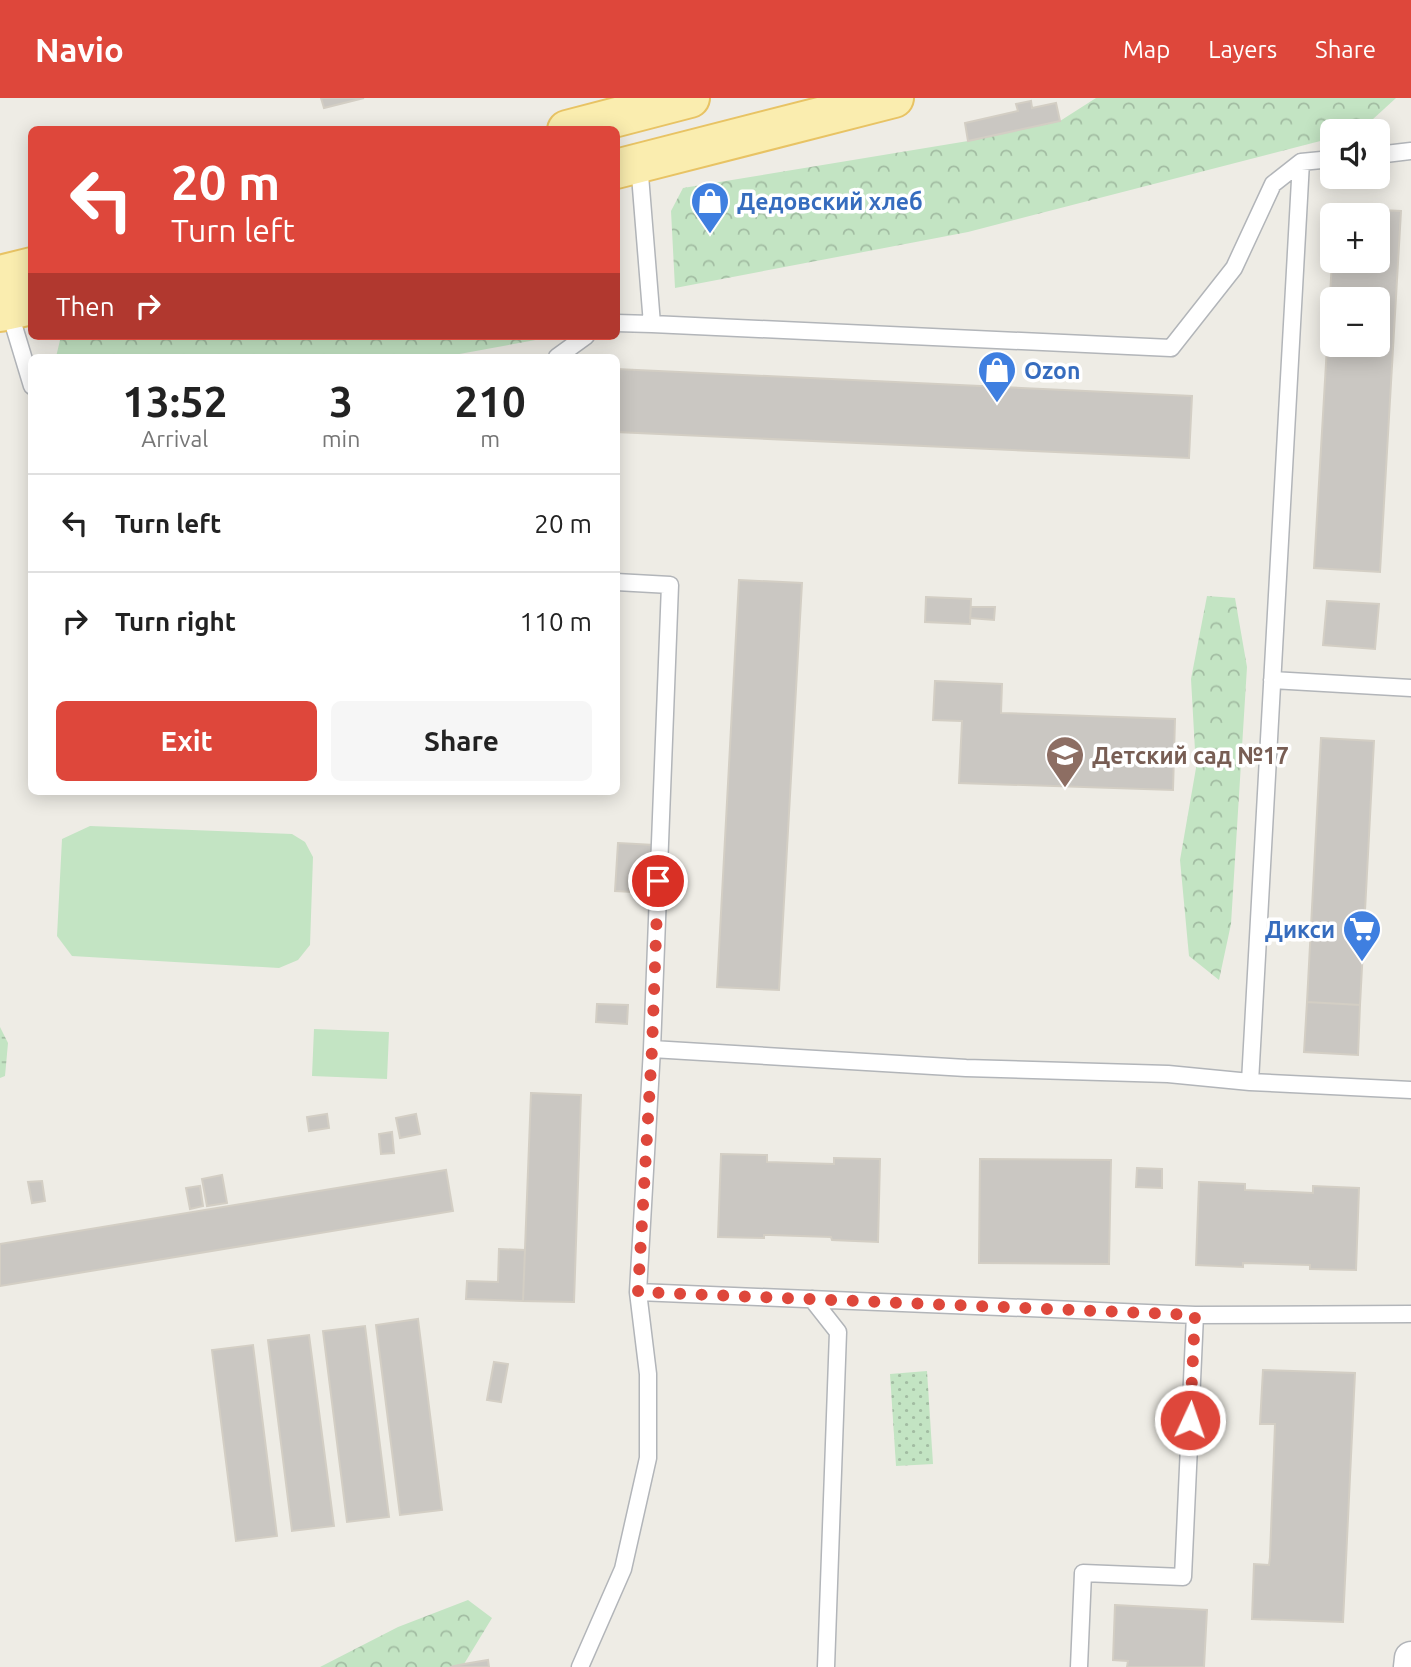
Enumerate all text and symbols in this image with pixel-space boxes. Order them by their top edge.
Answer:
text: Navio [35,31,124,68]
text: Map [1123,36,1170,63]
text: Layers [1208,36,1277,63]
text: Share [1315,36,1376,63]
map controls [1320,119,1390,357]
button: sound [1320,119,1390,189]
icon: left [56,154,147,245]
text: 20 m [171,154,280,209]
shop icon: Дедовский хлеб [689,180,731,235]
place label: Дедовский хлеб [737,189,923,214]
button: + [1320,203,1390,273]
text: Turn left [171,212,295,248]
icon: right [129,287,167,325]
button: − [1320,287,1390,357]
text: Then [56,292,115,321]
shop icon: Ozon [976,349,1018,404]
place label: Ozon [1024,358,1080,383]
text: 13:52 [122,378,227,425]
text: 3 [329,378,353,425]
text: 210 [455,378,526,425]
text: Arrival [141,426,208,451]
text: min [322,426,360,451]
text: m [480,426,500,451]
icon: left [56,504,94,542]
text: Turn left [115,509,221,538]
text: 20 m [534,509,592,538]
icon: right [56,602,94,640]
text: Turn right [115,607,236,636]
text: 110 m [520,607,592,636]
button: Exit [56,701,317,781]
button: Share [331,701,592,781]
school or university icon: Детский сад №17 [1044,734,1086,789]
place label: Детский сад №17 [1092,743,1289,768]
pin [628,851,688,911]
icon: arrive [639,862,677,900]
supermarket icon: Дикси [1341,908,1383,963]
place label: Дикси [1265,917,1335,942]
position arrow [1153,1383,1227,1457]

